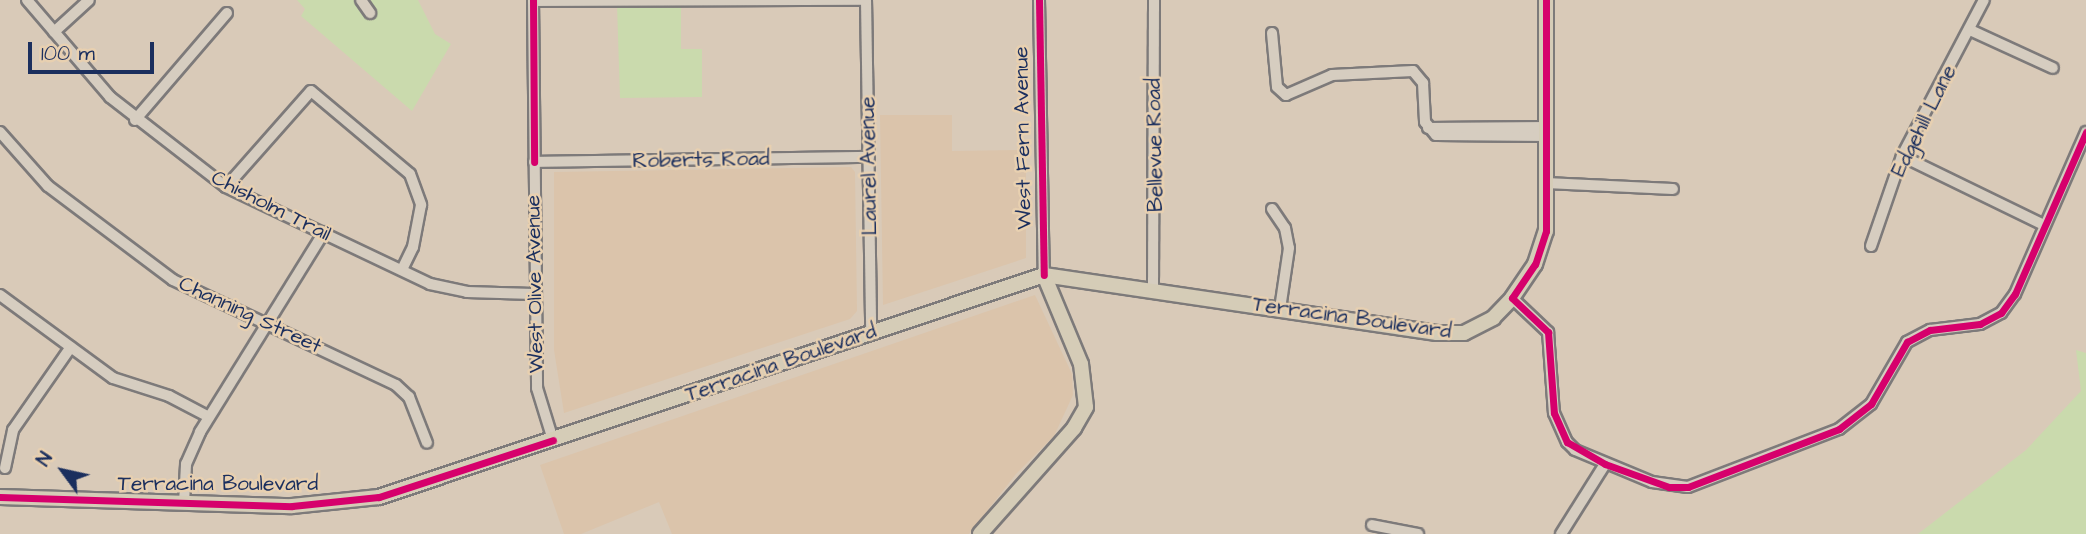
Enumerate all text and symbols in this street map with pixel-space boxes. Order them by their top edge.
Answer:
scale bar [32,28,158,72]
text: 100 m [41,39,95,68]
street label: West Fern Avenue [1009,46,1037,230]
street label: Edgehill Lane [1886,61,1962,181]
street label: Bellevue Road [1141,78,1169,212]
street label: Laurel Avenue [855,96,883,236]
street label: Roberts Road [632,146,770,174]
street label: Chisholm Trail [207,165,335,247]
street label: West Olive Avenue [521,195,549,373]
street label: Channing Street [175,271,325,359]
street label: Terracina Boulevard [1251,292,1453,344]
street label: Terracina Boulevard [682,318,880,408]
north arrow [28,436,98,506]
text: N [30,447,60,472]
street label: Terracina Boulevard [118,471,318,497]

